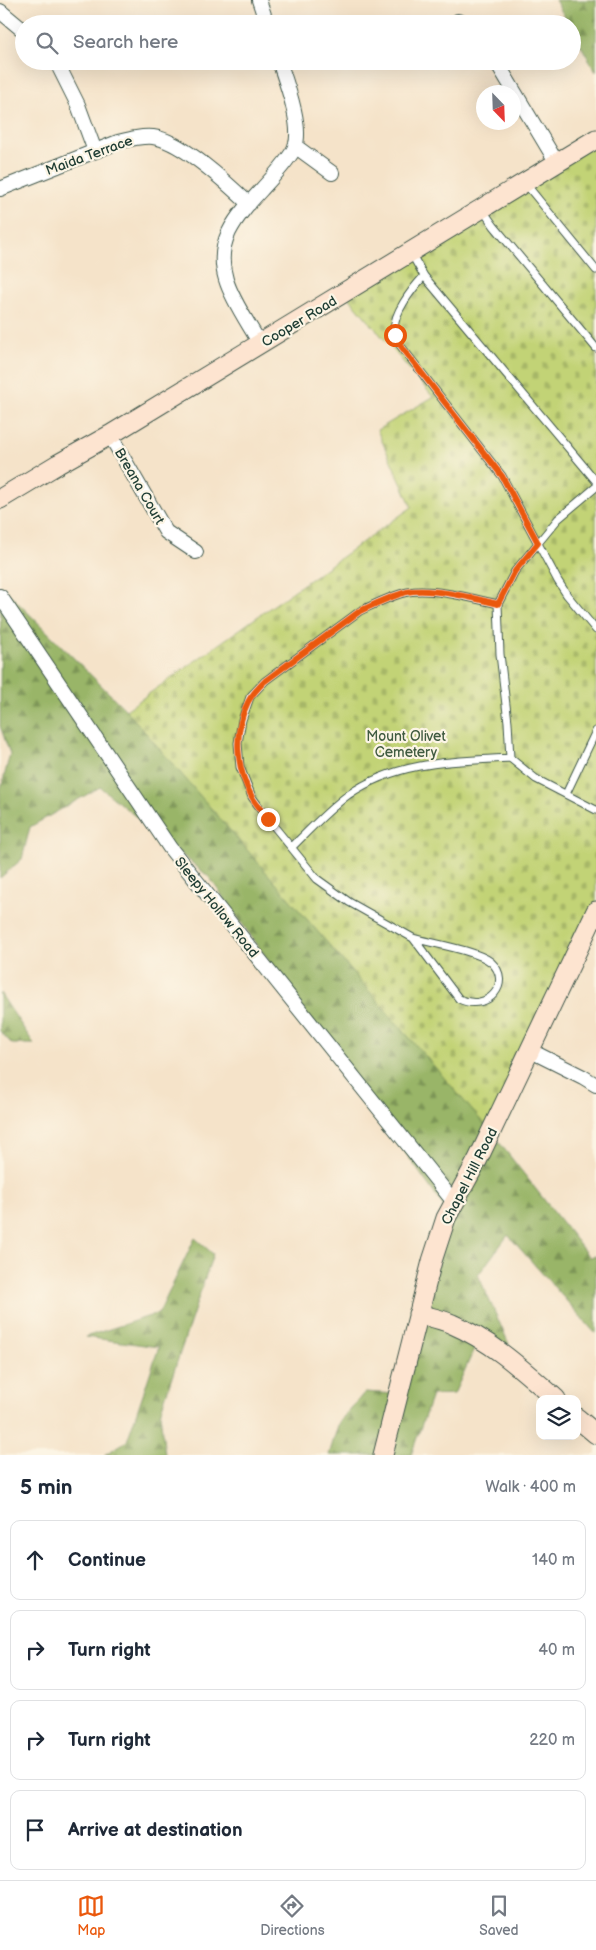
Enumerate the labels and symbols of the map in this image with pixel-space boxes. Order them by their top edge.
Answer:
north arrow [476,85,521,130]
street label: Maida Terrace [43,132,135,179]
street label: Cooper Road [258,292,340,351]
route start [384,324,407,347]
street label: Breana Court [111,445,169,528]
park label: Mount Olivet Cemetery [366,728,446,761]
route end [257,808,280,831]
street label: Sleepy Hollow Road [171,854,262,961]
street label: Chapel Hill Road [438,1125,501,1227]

